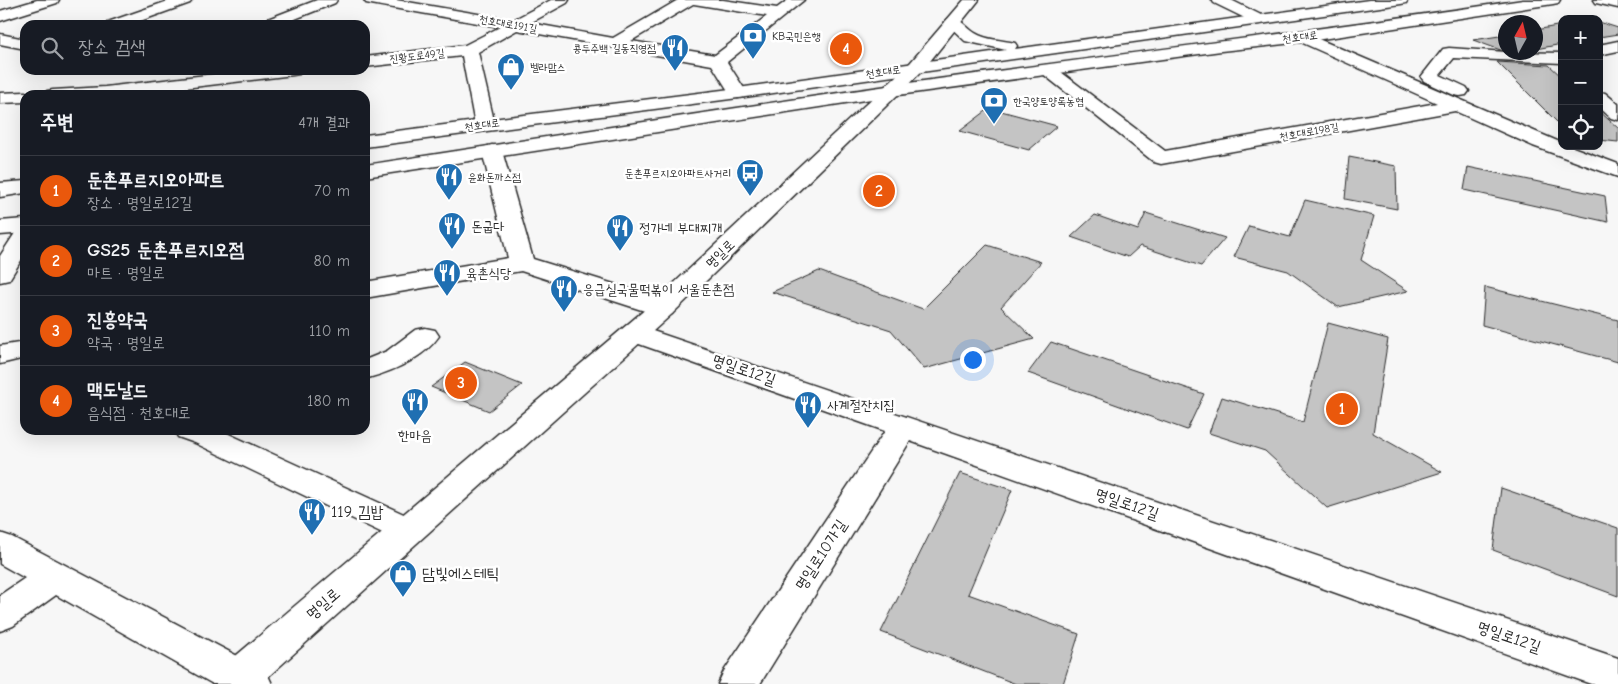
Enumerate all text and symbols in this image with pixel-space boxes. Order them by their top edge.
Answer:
street label: 천호대로191길 [478,12,538,36]
north arrow [1498,15,1543,60]
map controls [1558,15,1603,150]
button: + [1558,15,1603,60]
search box [20,20,370,75]
bank icon: KB국민은행 [738,21,768,60]
street label: 천호대로 [1282,28,1319,46]
place label: KB국민은행 [772,30,821,43]
pin: 4 [830,30,862,68]
restaurant icon: 콩두주백 길동직영점 [660,33,690,72]
icon: search [38,34,66,62]
text: 장소 검색 [78,36,146,58]
place label: 콩두주백 길동직영점 [573,42,656,55]
street label: 진황도로49길 [389,46,445,66]
shop icon: 벨라맘스 [496,52,526,91]
button: − [1558,60,1603,105]
place label: 벨라맘스 [530,61,565,74]
street label: 천호대로 [865,63,902,81]
bank icon: 한국양토양록농협 [979,86,1009,125]
place label: 한국양토양록농협 [1013,95,1084,108]
button: locate [1558,105,1603,150]
text: 주변 [40,110,74,134]
text: 4개 결과 [298,114,350,132]
street label: 천호대로 [464,116,501,134]
street label: 천호대로198길 [1278,120,1340,144]
bus stop icon: 둔촌푸르지오아파트사거리 [735,158,765,197]
restaurant icon: 윤화돈까스점 [434,162,464,201]
place label: 둔촌푸르지오아파트사거리 [625,167,731,180]
text: 둔촌푸르지오아파트 [87,169,225,191]
place label: 윤화돈까스점 [468,171,521,184]
pin: 2 [863,172,895,210]
text: 1 [53,182,59,200]
text: 70 m [314,182,350,200]
text: 장소 · 명일로12길 [87,194,192,212]
restaurant icon: 돈굽다 [437,211,467,250]
restaurant icon: 정가네 부대찌개 [605,213,635,252]
place label: 돈굽다 [471,218,505,235]
place label: 정가네 부대찌개 [639,220,723,237]
street label: 명일로 [702,236,738,272]
text: GS25 둔촌푸르지오점 [87,239,244,261]
text: 2 [52,252,60,270]
text: 80 m [313,252,350,270]
restaurant icon: 육촌식당 [432,258,462,297]
text: 마트 · 명일로 [87,264,165,282]
place label: 육촌식당 [466,265,512,282]
restaurant icon: 응급실국물떡볶이 서울둔촌점 [549,274,579,313]
place label: 응급실국물떡볶이 서울둔촌점 [583,281,734,298]
text: 진흥약국 [87,309,148,331]
text: 3 [52,322,60,340]
text: 110 m [309,322,350,340]
text: 약국 · 명일로 [87,334,165,352]
your location [960,347,986,373]
street label: 명일로12길 [710,351,778,389]
pin: 3 [445,364,477,402]
text: 맥도날드 [87,379,148,401]
restaurant icon: 한마음 [400,387,430,426]
restaurant icon: 사계절잔치집 [793,390,823,429]
pin: 1 [1326,390,1358,428]
text: 4 [52,392,60,410]
text: 180 m [307,392,350,410]
place label: 사계절잔치집 [827,397,895,414]
text: 음식점 · 천호대로 [87,404,191,422]
place label: 한마음 [398,427,432,444]
street label: 명일로12길 [1093,485,1161,523]
restaurant icon: 119 김밥 [297,497,327,536]
place label: 119 김밥 [331,503,383,521]
street label: 명일로10가길 [792,516,851,594]
shop icon: 담빛에스테틱 [388,559,418,598]
place label: 담빛에스테틱 [422,565,499,583]
street label: 명일로 [303,585,343,623]
street label: 명일로12길 [1475,618,1543,656]

